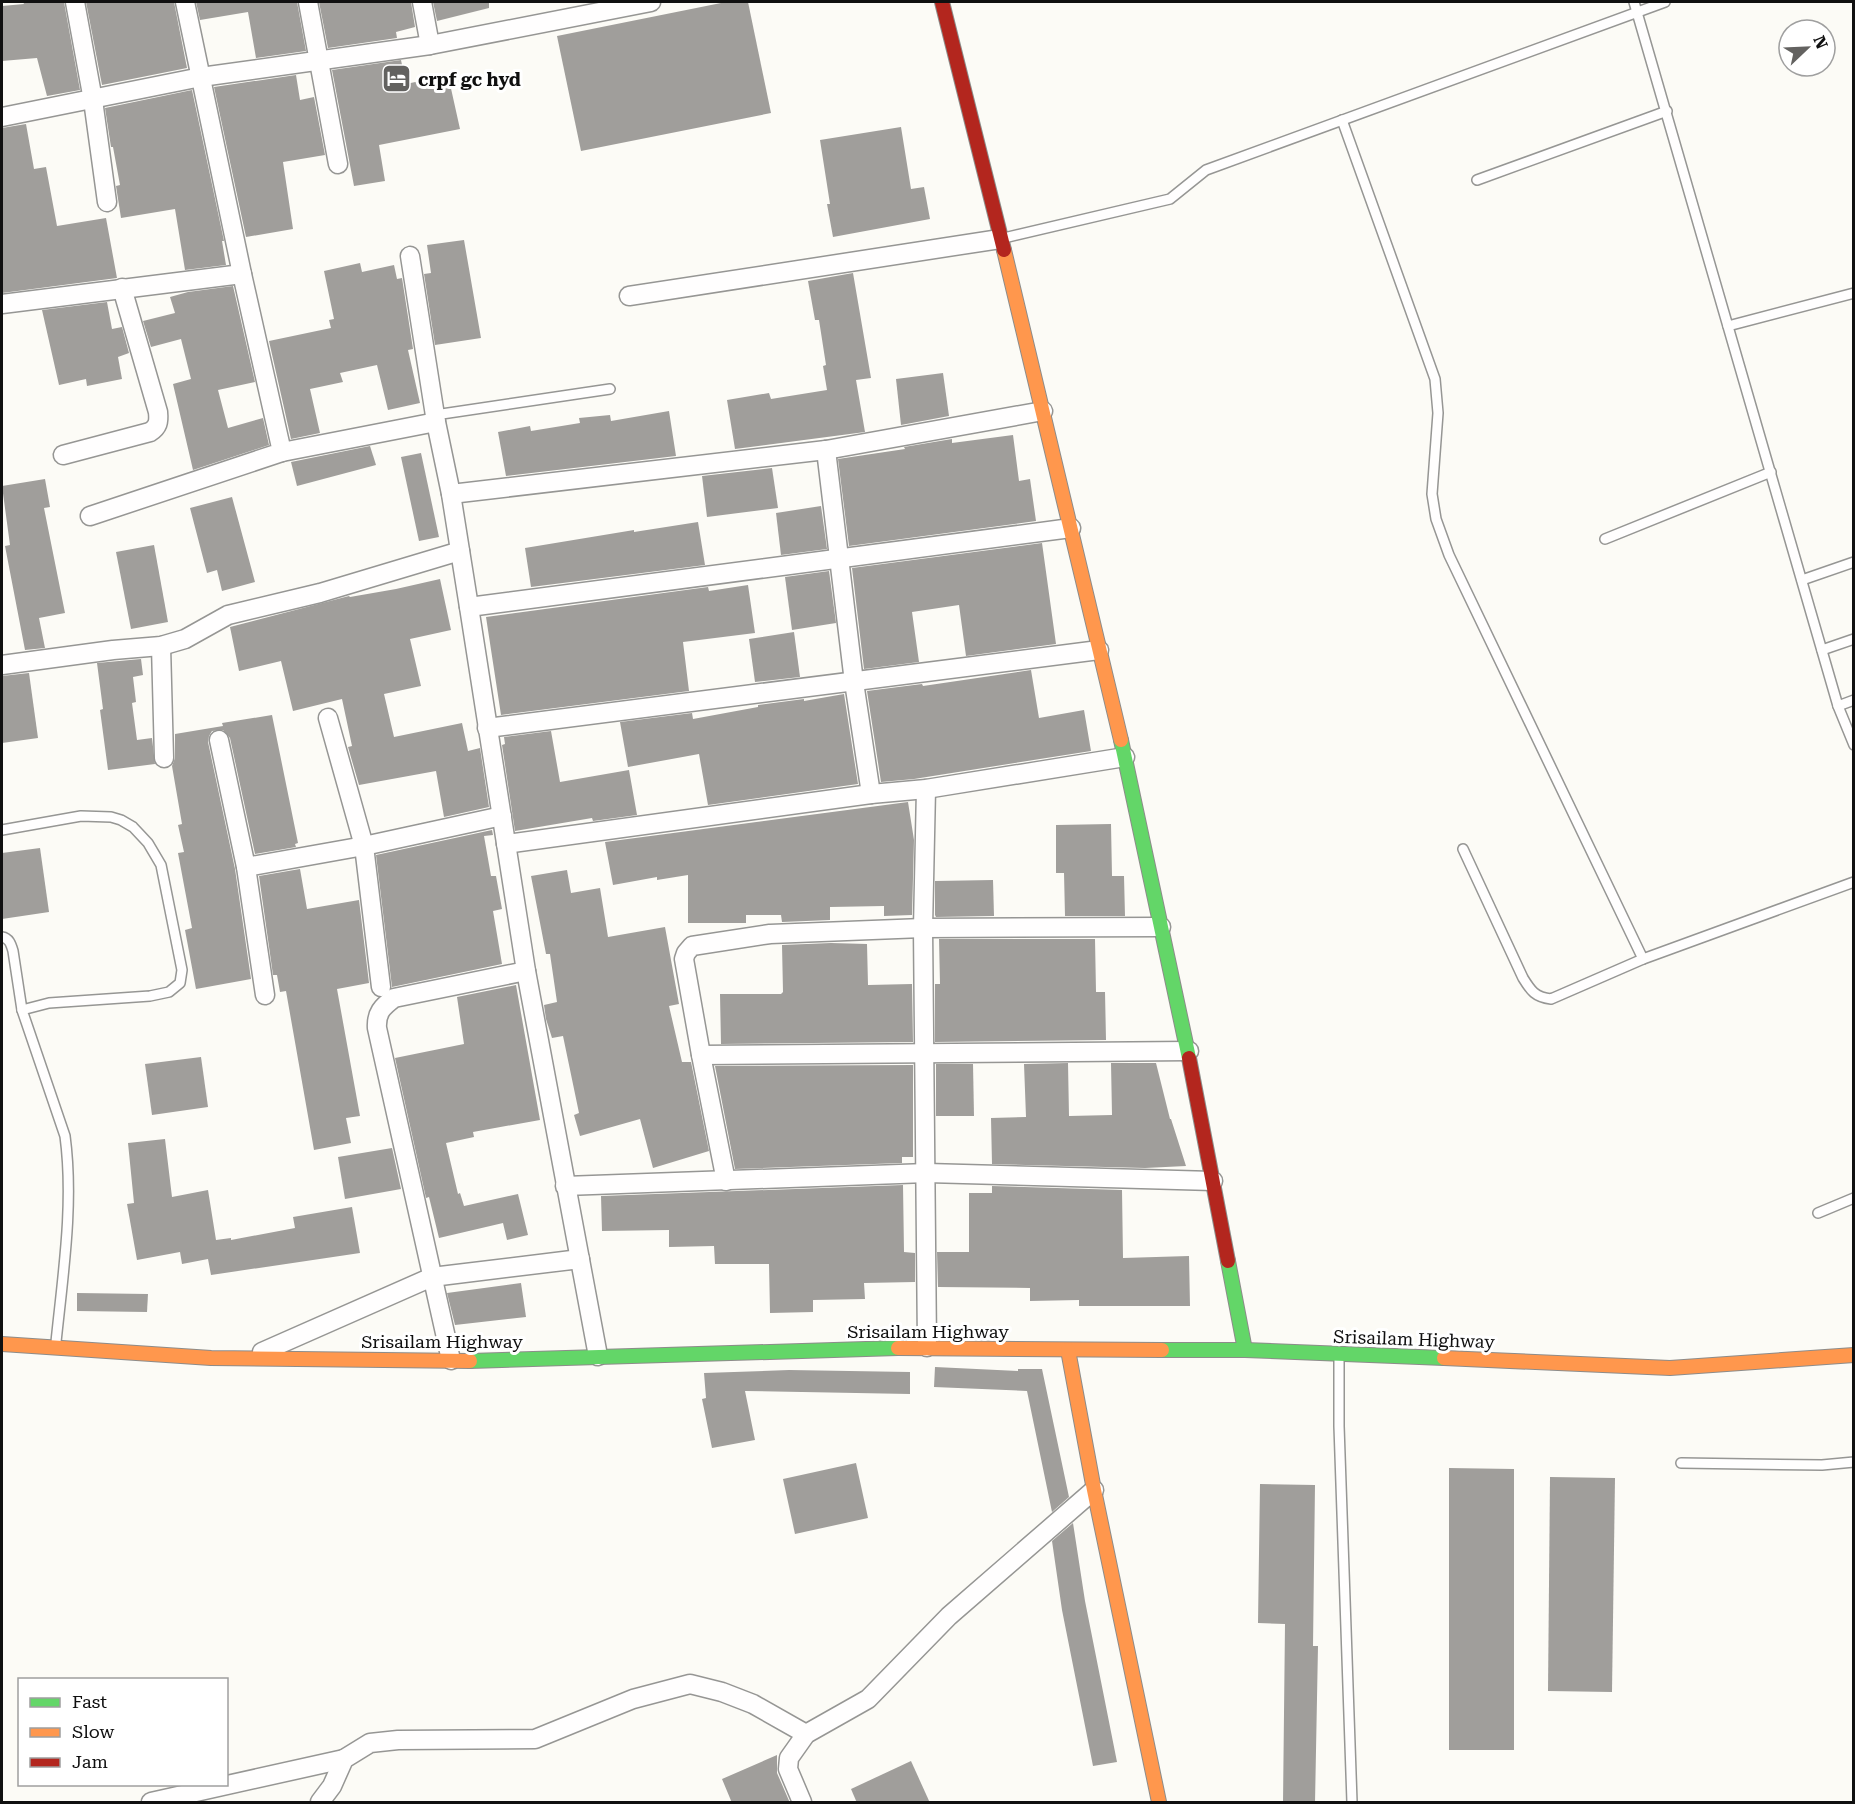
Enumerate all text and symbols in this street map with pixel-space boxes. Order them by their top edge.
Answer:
north arrow [1777,18,1837,78]
text: N [1809,33,1832,52]
hotel icon: crpf gc hyd [381,63,413,95]
place label: crpf gc hyd [418,69,521,90]
street label: Srisailam Highway [847,1321,1009,1342]
street label: Srisailam Highway [1333,1326,1496,1352]
street label: Srisailam Highway [361,1331,523,1352]
legend [18,1678,228,1786]
text: Fast [72,1691,107,1712]
text: Slow [72,1721,114,1742]
text: Jam [72,1751,108,1772]

